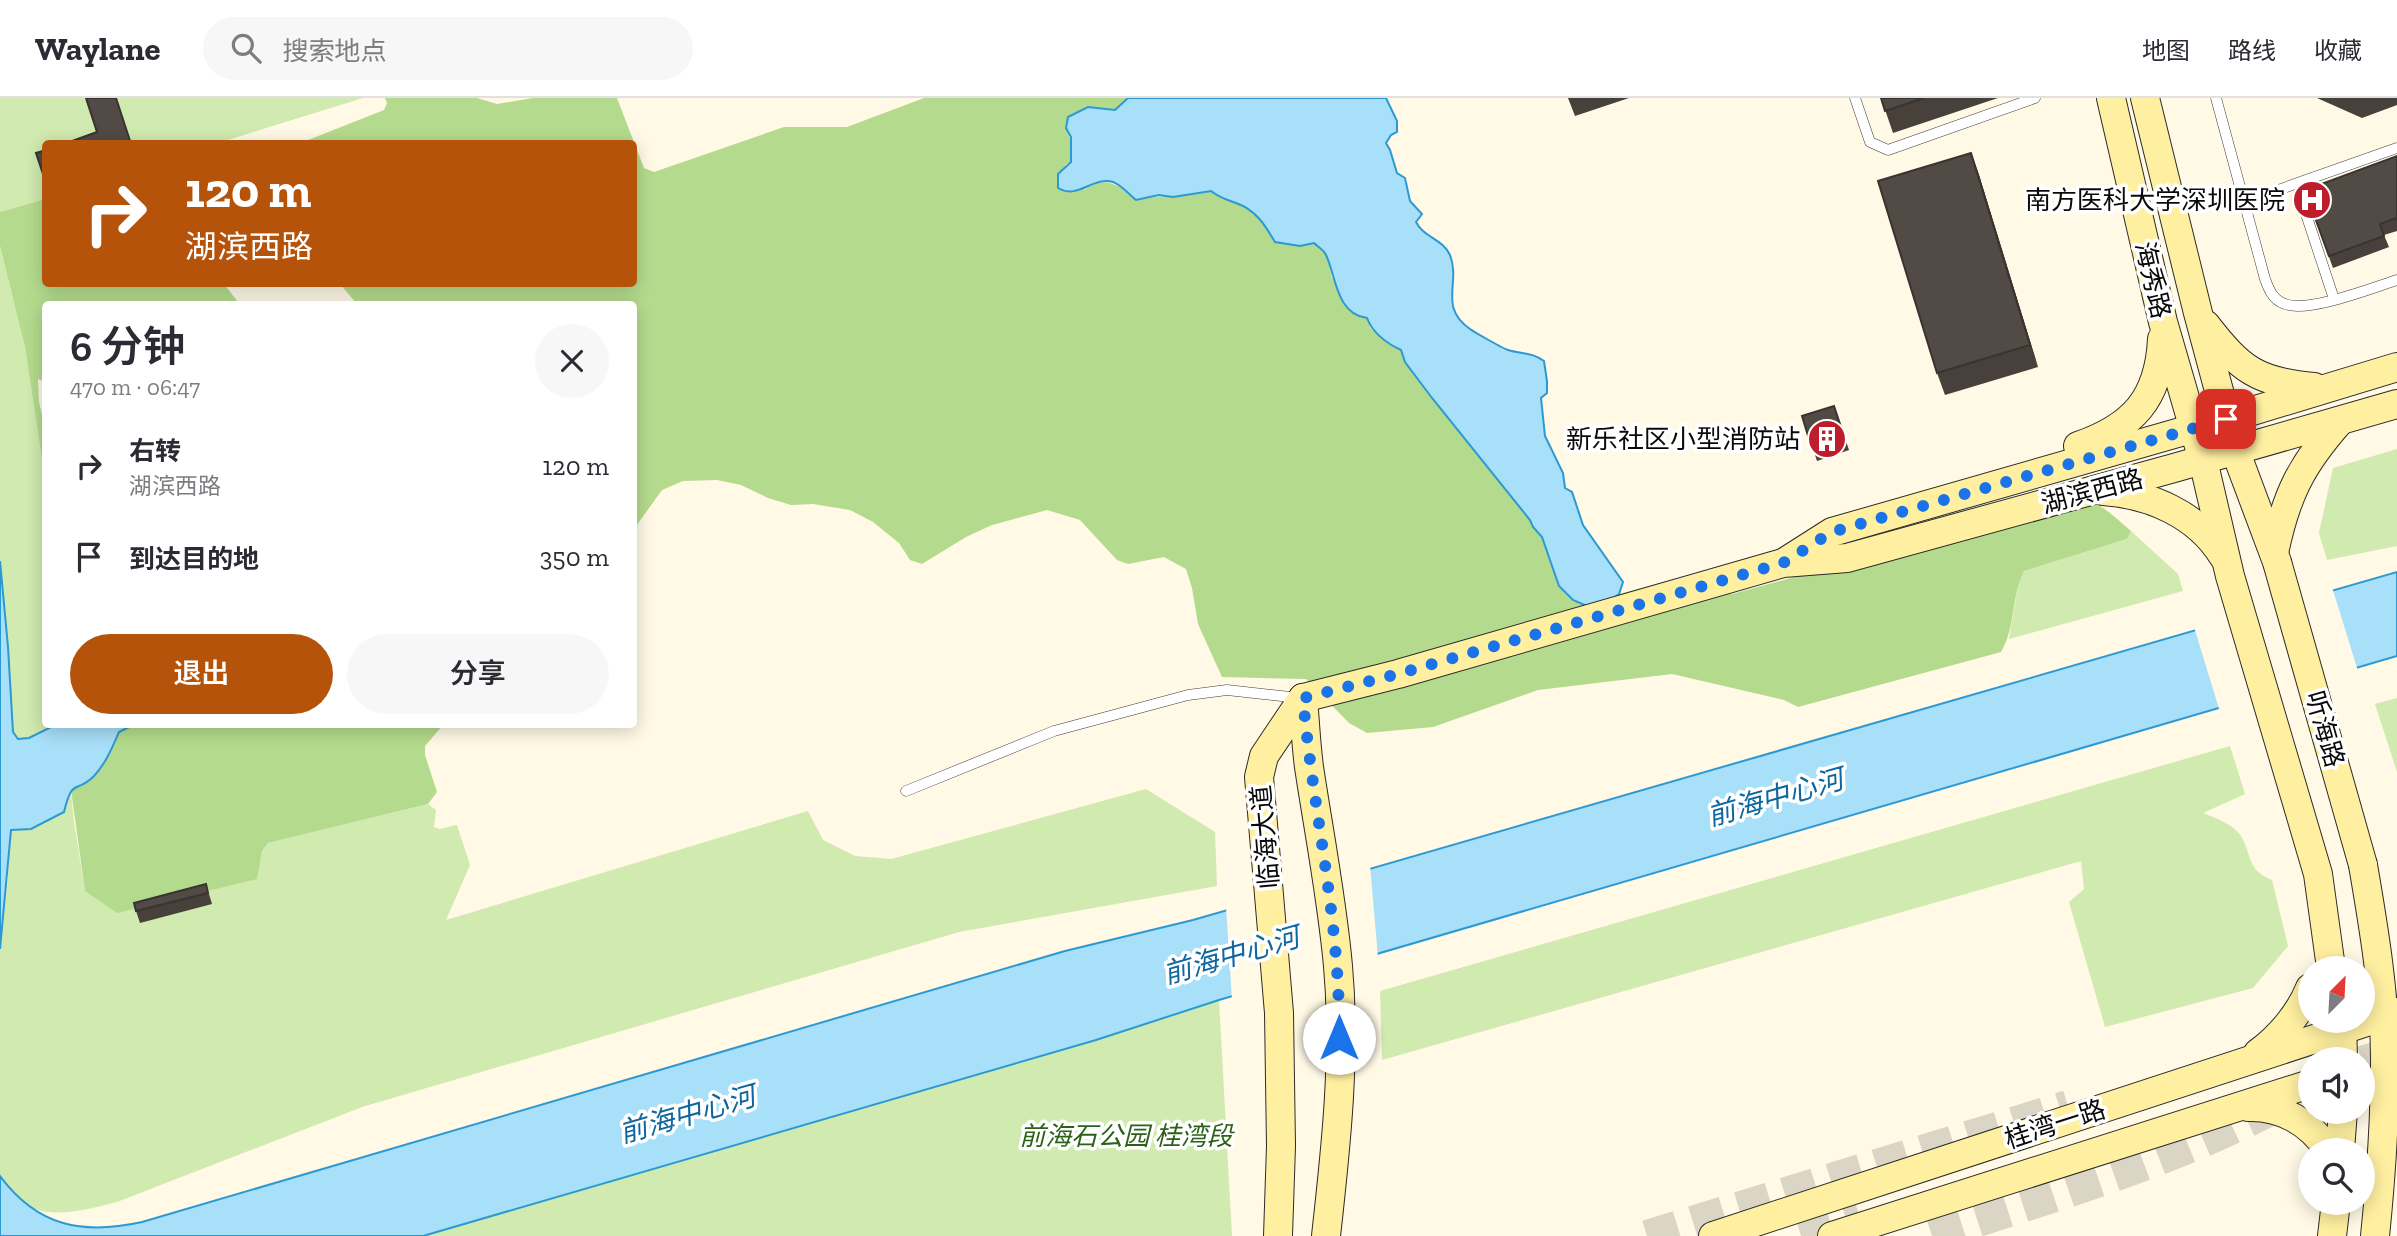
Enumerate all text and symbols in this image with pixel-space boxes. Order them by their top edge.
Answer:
search box [203,17,693,80]
text: Waylane [35,29,161,68]
icon: search [227,29,265,67]
text: 搜索地点 [283,35,387,67]
text: 地图 [2142,36,2190,65]
text: 路线 [2228,36,2276,65]
text: 收藏 [2314,36,2362,65]
text: 120 m [185,161,311,220]
icon: right [70,168,161,259]
hospital icon: 南方医科大学深圳医院 [2291,179,2333,221]
place label: 南方医科大学深圳医院 [2025,184,2285,216]
text: 湖滨西路 [185,228,313,266]
street label: 海秀路 [2129,238,2177,322]
text: 6 分钟 [70,321,185,372]
button: close [535,324,609,398]
text: 470 m · 06:47 [70,373,200,401]
pin [2196,389,2256,449]
icon: arrive [2207,400,2245,438]
building icon: 新乐社区小型消防站 [1806,418,1848,460]
place label: 新乐社区小型消防站 [1566,423,1800,455]
text: 右转 [129,435,181,467]
icon: right [70,447,108,485]
text: 120 m [542,450,609,482]
street label: 湖滨西路 [2038,462,2146,520]
text: 湖滨西路 [129,472,221,500]
icon: arrive [70,538,108,576]
text: 350 m [540,541,609,573]
text: 到达目的地 [129,543,259,575]
button: 退出 [70,634,333,714]
button: 分享 [347,634,609,714]
street label: 听海路 [2299,687,2351,771]
water label: 前海中心河 [1703,761,1852,833]
street label: 临海大道 [1245,784,1285,890]
water label: 前海中心河 [1159,919,1308,991]
north arrow [2298,956,2375,1032]
map controls [2298,956,2375,1215]
position arrow [1302,1001,1376,1075]
button: sound [2298,1047,2375,1124]
water label: 前海中心河 [615,1078,764,1150]
street label: 桂湾一路 [2001,1093,2109,1155]
park label: 前海石公园 桂湾段 [1019,1120,1236,1152]
button: search [2298,1138,2375,1215]

